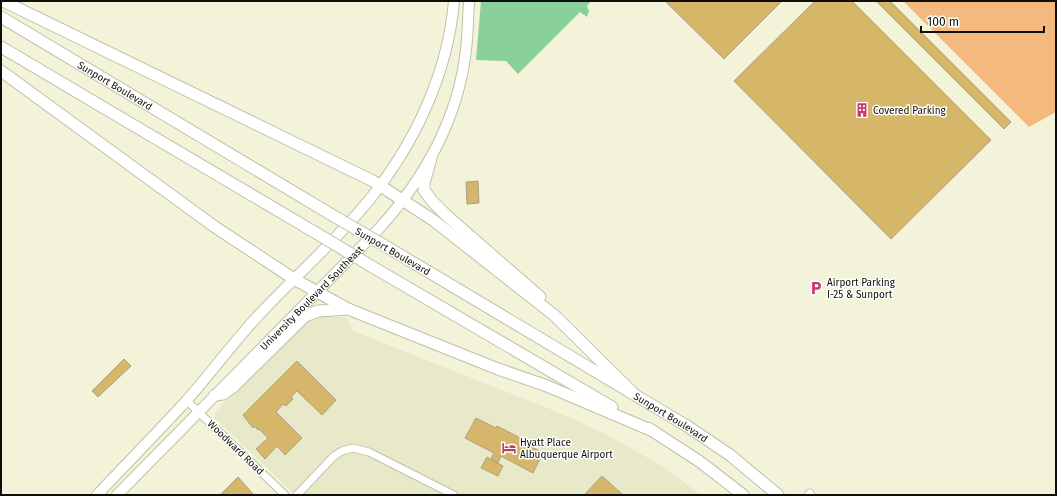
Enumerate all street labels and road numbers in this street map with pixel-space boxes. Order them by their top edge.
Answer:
street label: Sunport Boulevard [75,59,154,113]
street label: Sunport Boulevard [353,225,432,278]
street label: University Boulevard Southeast [258,243,366,353]
street label: Sunport Boulevard [631,391,710,445]
street label: Woodward Road [205,418,266,478]

